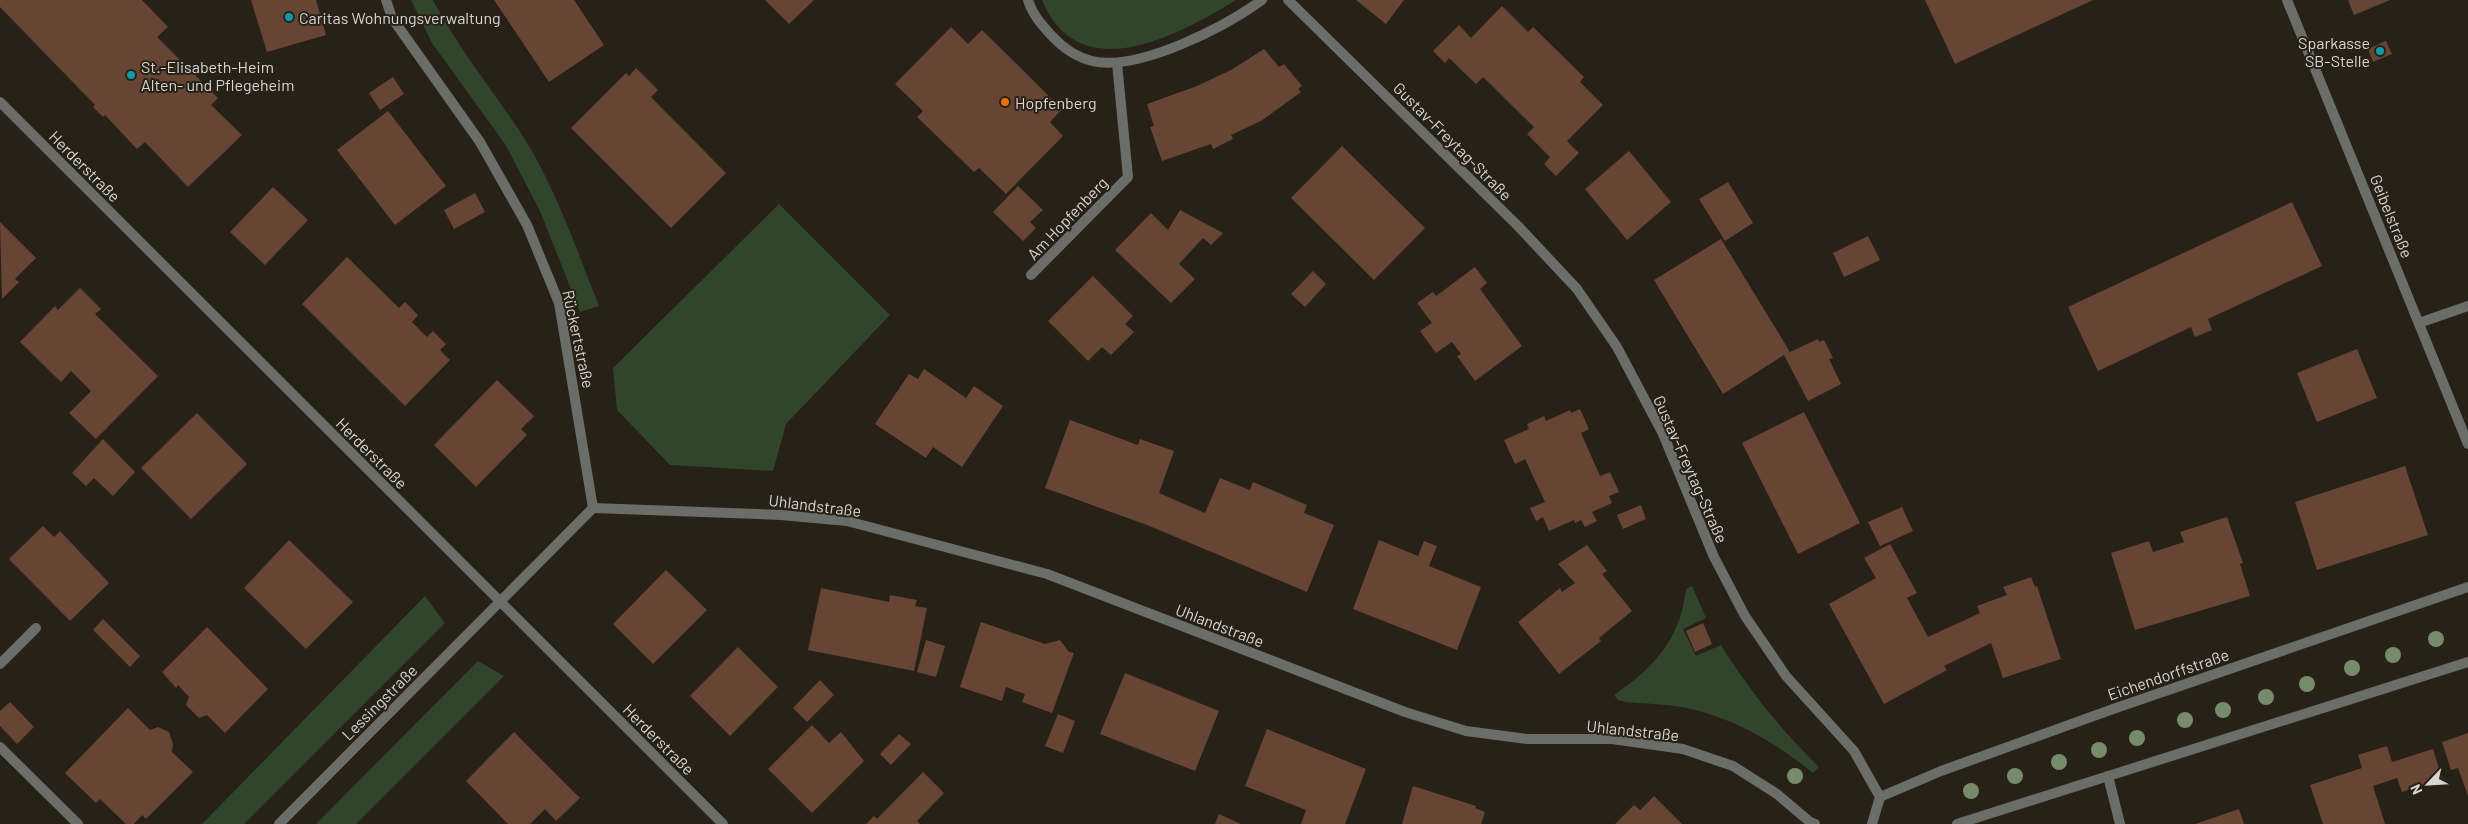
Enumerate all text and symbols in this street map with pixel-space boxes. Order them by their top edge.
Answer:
place label: Caritas Wohnungsverwaltung [299,8,501,27]
marker: Caritas Wohnungsverwaltung [283,11,295,23]
place label: Sparkasse SB-Stelle [2298,33,2370,70]
marker: Sparkasse SB-Stelle [2374,45,2386,57]
place label: St.-Elisabeth-Heim Alten- und Pflegeheim [141,57,294,94]
marker: St.-Elisabeth-Heim Alten- und Pflegeheim [125,69,137,81]
street label: Gustav-Freytag-Straße [1390,78,1516,204]
place label: Hopfenberg [1015,93,1096,112]
marker: Hopfenberg [999,96,1011,108]
street label: Herderstraße [46,127,124,205]
street label: Geibelstraße [2367,172,2417,260]
street label: Am Hopfenberg [1023,173,1111,263]
street label: Rückertstraße [559,288,599,390]
street label: Gustav-Freytag-Straße [1650,392,1732,546]
street label: Herderstraße [333,414,411,492]
street label: Uhlandstraße [768,490,862,520]
street label: Uhlandstraße [1173,599,1267,651]
street label: Eichendorffstraße [2105,644,2231,704]
street label: Lessingstraße [337,660,421,744]
street label: Herderstraße [620,700,698,778]
street label: Uhlandstraße [1586,716,1680,744]
north arrow [2403,759,2453,809]
text: N [2406,782,2425,798]

